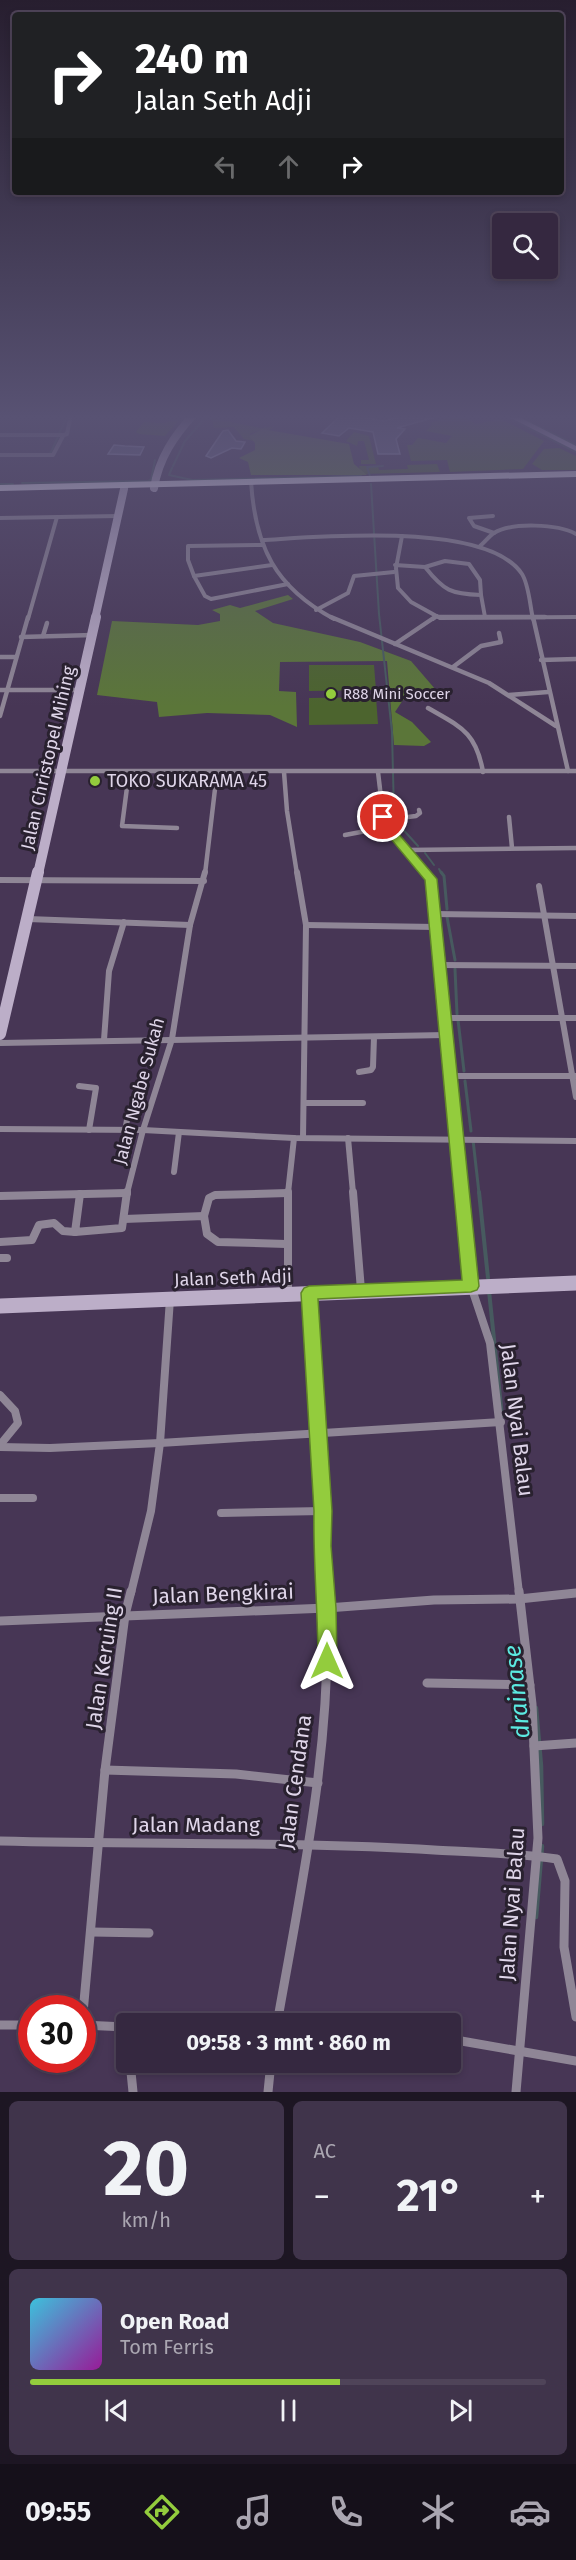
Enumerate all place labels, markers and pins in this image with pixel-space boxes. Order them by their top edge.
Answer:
place label: R88 Mini Soccer [343,685,450,703]
marker: R88 Mini Soccer [324,687,338,701]
place label: TOKO SUKARAMA 45 [107,770,267,792]
marker: TOKO SUKARAMA 45 [88,774,102,788]
pin [357,791,408,842]

